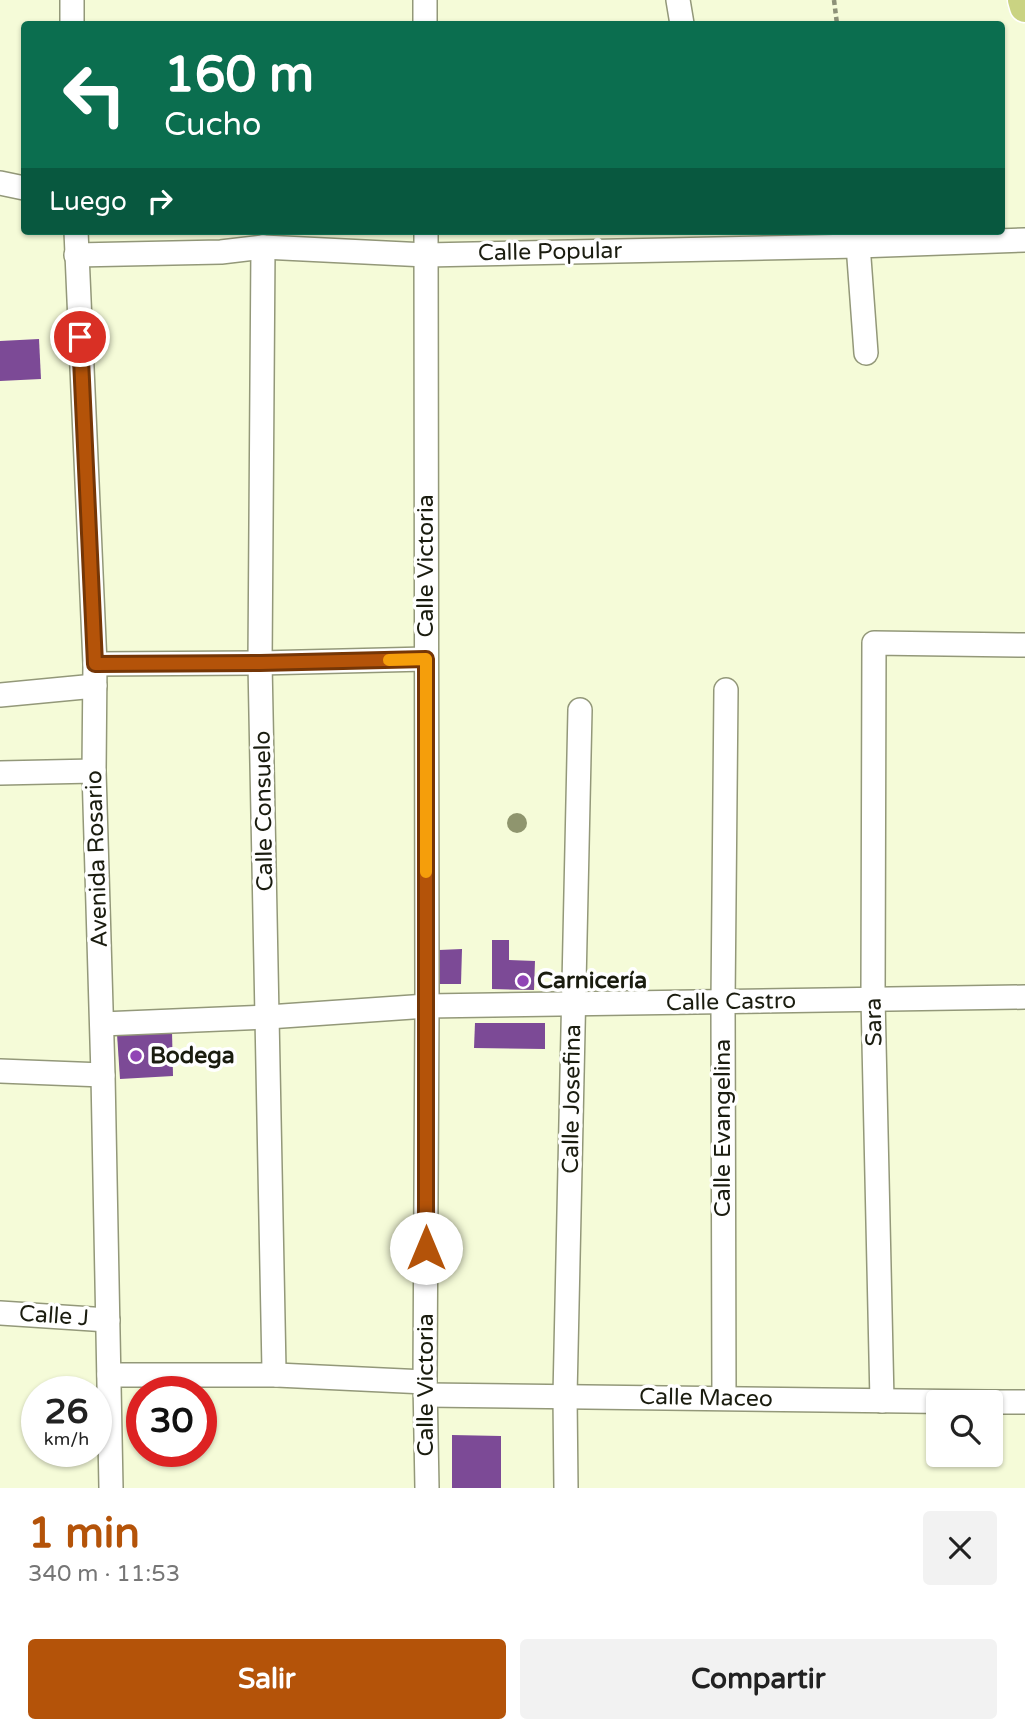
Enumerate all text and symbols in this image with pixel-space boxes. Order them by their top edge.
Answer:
text: 160 m [164,46,314,105]
icon: left [49,49,140,140]
text: Cucho [164,106,261,144]
icon: right [141,182,179,220]
text: Luego [49,186,127,217]
street label: Calle Popular [478,237,623,267]
pin [50,307,110,367]
icon: arrive [61,318,99,356]
street label: Calle Victoria [412,494,440,638]
street label: Calle Consuelo [249,730,279,892]
street label: Avenida Rosario [80,770,114,948]
place label: Carnicería [537,967,647,995]
marker: Carnicería [515,973,531,989]
street label: Calle Castro [666,987,796,1017]
street label: Sara [860,997,888,1047]
street label: Calle Josefina [557,1024,587,1174]
street label: Calle Evangelina [709,1039,737,1217]
place label: Bodega [150,1042,235,1070]
marker: Bodega [128,1048,144,1064]
position arrow [389,1211,463,1285]
street label: Calle J [18,1300,90,1332]
street label: Calle Victoria [412,1313,440,1457]
speed limit sign: 30 [126,1376,217,1467]
street label: Calle Maceo [639,1383,773,1413]
map controls [926,1390,1003,1467]
button: search [926,1390,1003,1467]
text: 26 [45,1391,88,1433]
text: km/h [44,1428,89,1450]
text: 1 min [28,1508,140,1559]
button: close [923,1511,997,1585]
text: 340 m · 11:53 [28,1560,180,1588]
button: Salir [28,1639,506,1719]
button: Compartir [520,1639,997,1719]

